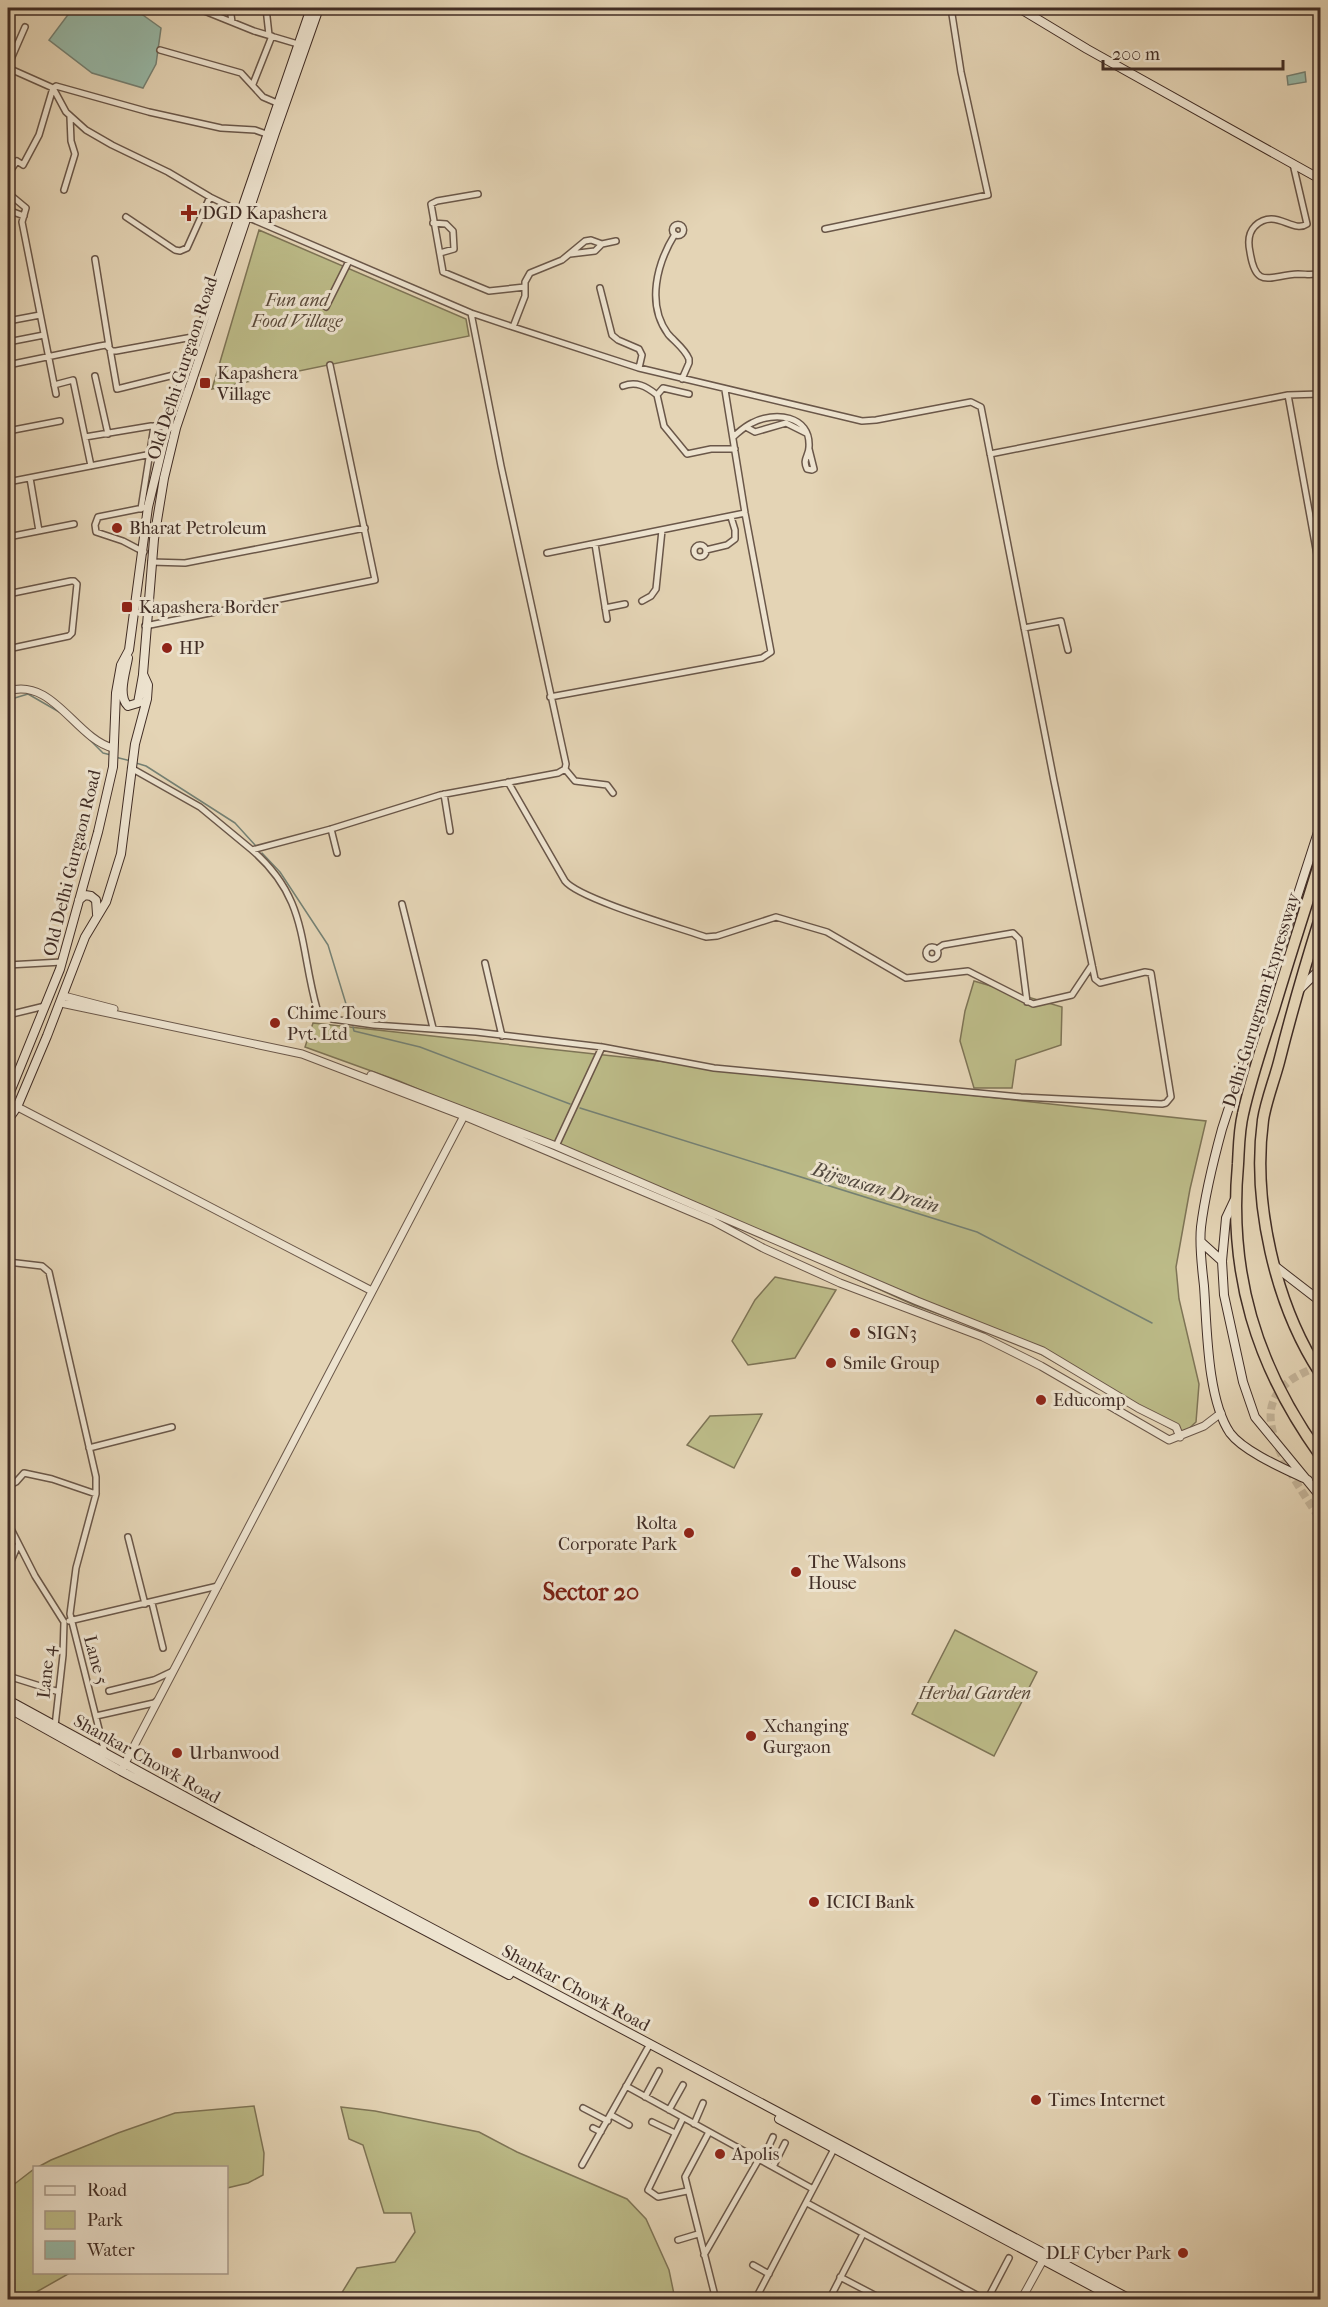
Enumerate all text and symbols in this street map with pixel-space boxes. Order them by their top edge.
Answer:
scale bar [1103,33,1283,71]
text: 200 m [1112,44,1160,65]
place label: DGD Kapashera [202,203,328,224]
marker: DGD Kapashera [180,204,198,222]
street label: Old Delhi Gurgaon Road [143,274,222,462]
park label: Fun and Food Village [251,290,343,332]
place label: Kapashera Village [216,363,299,405]
marker: Kapashera Village [198,376,212,390]
place label: Bharat Petroleum [129,518,267,539]
marker: Bharat Petroleum [110,521,124,535]
place label: Kapashera Border [139,597,279,618]
marker: Kapashera Border [120,600,134,614]
place label: HP [179,638,204,659]
marker: HP [160,641,174,655]
street label: Old Delhi Gurgaon Road [39,768,106,959]
street label: Delhi-Gurugram Expressway [1219,889,1305,1110]
place label: Chime Tours Pvt. Ltd [287,1003,386,1045]
marker: Chime Tours Pvt. Ltd [268,1016,282,1030]
water label: Bijwasan Drain [809,1157,942,1218]
place label: SIGN3 [867,1323,917,1344]
marker: SIGN3 [848,1326,862,1340]
place label: Smile Group [843,1353,940,1374]
marker: Smile Group [824,1356,838,1370]
place label: Educomp [1053,1390,1126,1411]
marker: Educomp [1034,1393,1048,1407]
place label: Rolta Corporate Park [558,1513,678,1555]
marker: Rolta Corporate Park [682,1526,696,1540]
place label: The Walsons House [808,1552,906,1594]
marker: The Walsons House [789,1565,803,1579]
district label: Sector 20 [543,1578,639,1606]
street label: Lane 5 [79,1633,112,1687]
street label: Lane 4 [33,1644,60,1699]
park label: Herbal Garden [918,1683,1031,1704]
street label: Shankar Chowk Road [70,1710,224,1809]
place label: Xchanging Gurgaon [763,1716,849,1758]
marker: Xchanging Gurgaon [744,1729,758,1743]
place label: Urbanwood [189,1743,280,1764]
marker: Urbanwood [170,1746,184,1760]
place label: ICICI Bank [826,1892,915,1913]
marker: ICICI Bank [807,1895,821,1909]
street label: Shankar Chowk Road [498,1941,653,2036]
place label: Times Internet [1048,2090,1166,2111]
marker: Times Internet [1029,2093,1043,2107]
place label: Apolis [731,2144,780,2165]
marker: Apolis [713,2147,727,2161]
legend [33,2166,228,2274]
text: Road [87,2180,127,2201]
text: Park [87,2210,124,2231]
text: Water [86,2240,135,2261]
place label: DLF Cyber Park [1046,2243,1172,2264]
marker: DLF Cyber Park [1176,2246,1190,2260]

